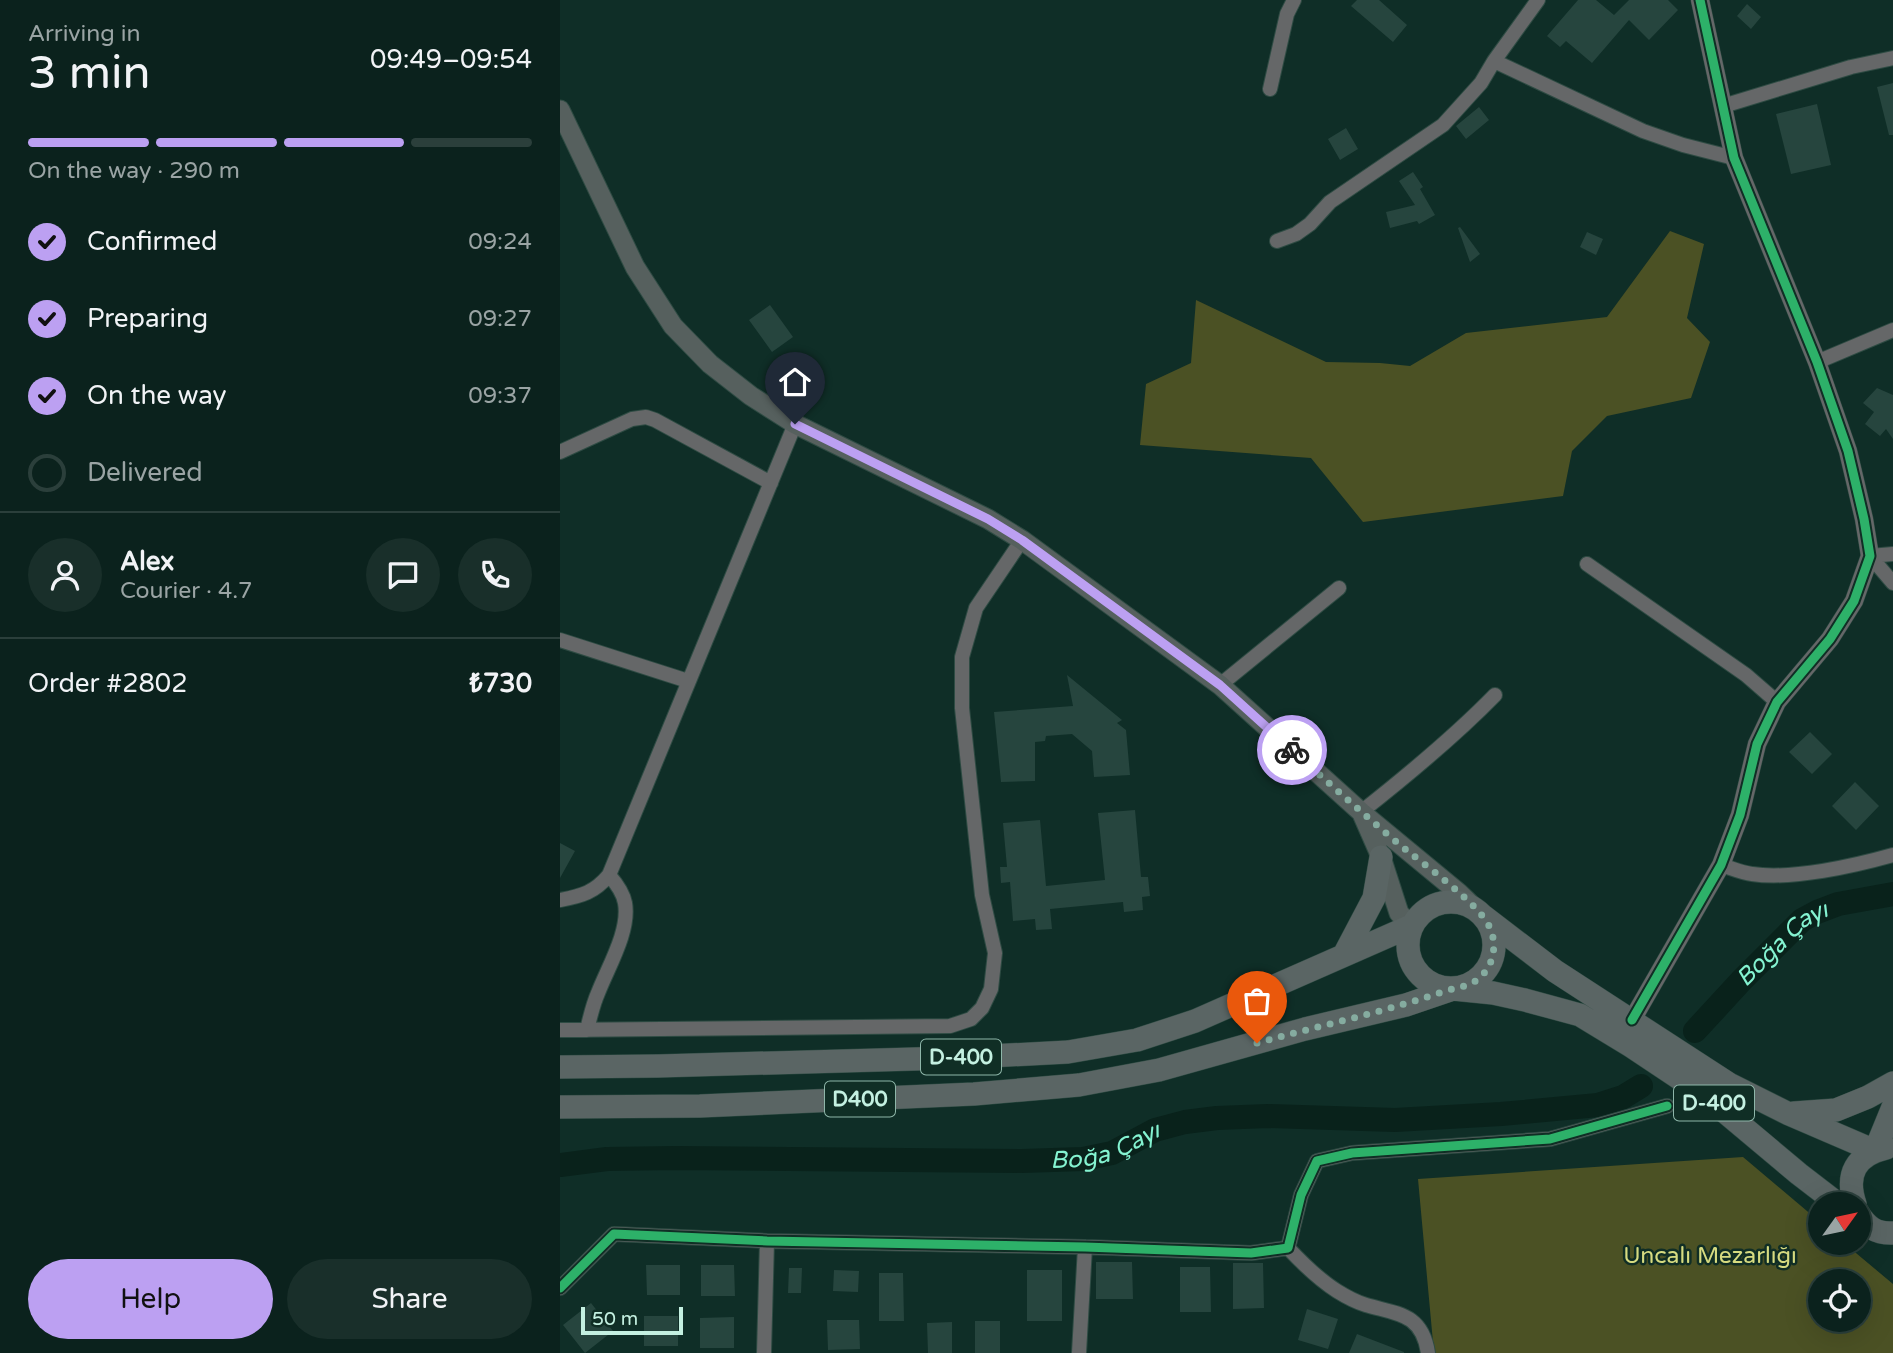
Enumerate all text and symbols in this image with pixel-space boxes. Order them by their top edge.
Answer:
text: Arriving in [28,20,141,48]
text: 09:49–09:54 [370,44,532,75]
text: 3 min [28,46,151,101]
text: On the way · 290 m [28,157,240,185]
icon: check [28,223,66,261]
text: Confirmed [87,226,217,257]
text: 09:24 [468,228,532,256]
icon: check [28,300,66,338]
text: Preparing [87,303,208,334]
text: 09:27 [468,305,532,333]
pin [765,352,825,424]
icon: home [776,363,814,401]
icon: check [28,377,66,415]
text: On the way [87,380,227,411]
text: 09:37 [468,382,532,410]
text: Delivered [87,457,203,488]
button: person [28,538,102,612]
button: chat [366,538,440,612]
button: phone [458,538,532,612]
text: Alex [120,546,174,577]
text: Courier · 4.7 [120,577,253,605]
text: Order #2802 [28,668,188,699]
text: ₺730 [469,668,532,699]
courier [1257,715,1327,785]
icon: bike [1273,731,1311,769]
water label: Boğa Çayı [1730,894,1834,992]
pin [1227,971,1287,1043]
icon: bag [1238,982,1276,1020]
road number: D-400 [921,1040,1001,1074]
road number: D400 [825,1082,895,1116]
road number: D-400 [1674,1086,1754,1120]
water label: Boğa Çayı [1050,1115,1164,1175]
north arrow [1808,1192,1871,1255]
map controls [1808,1192,1871,1332]
park label: Uncalı Mezarlığı [1623,1242,1797,1270]
button: Help [28,1259,273,1339]
button: Share [287,1259,532,1339]
button: locate [1808,1269,1871,1332]
scale bar [581,1304,682,1336]
text: 50 m [592,1308,638,1330]

